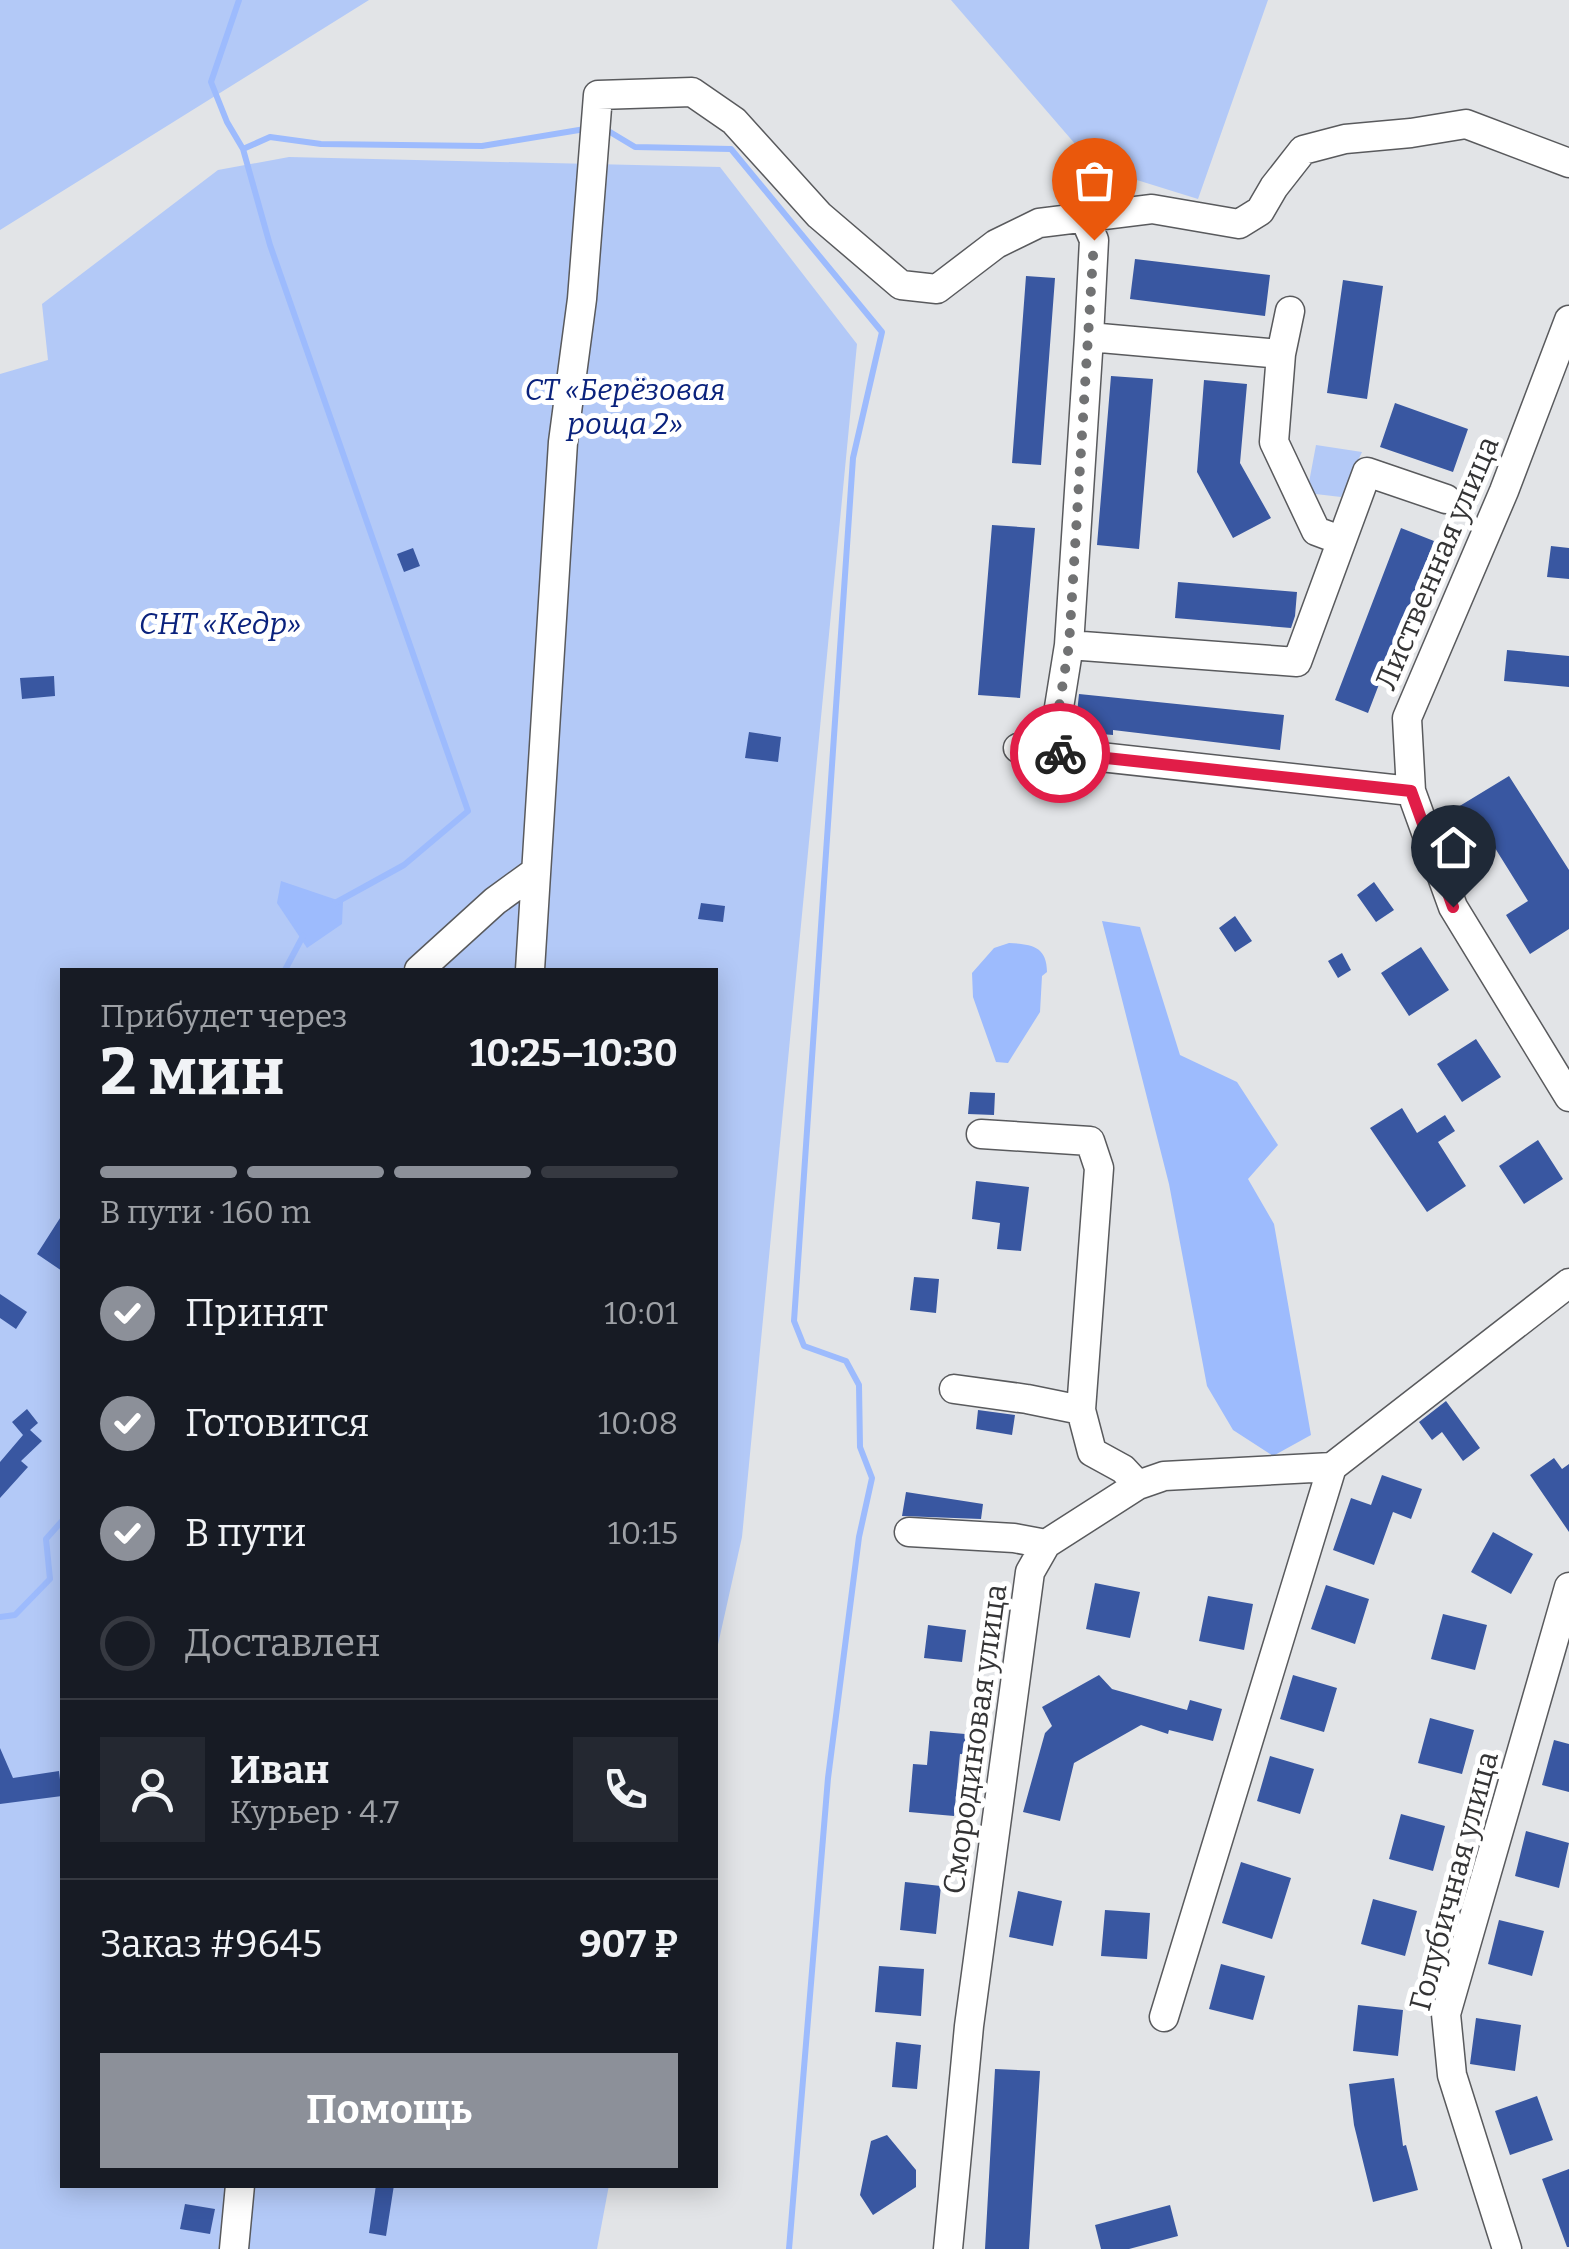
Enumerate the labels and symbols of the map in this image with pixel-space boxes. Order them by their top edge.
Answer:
pin [1052,138,1137,241]
park label: СТ «Берёзовая роща 2» [524,372,726,442]
street label: Лиственная улица [1367,431,1507,695]
park label: СНТ «Кедр» [139,606,301,642]
courier [1010,703,1110,803]
pin [1411,805,1496,908]
street label: Смородиновая улица [935,1582,1015,1896]
street label: Голубичная улица [1402,1747,1506,2015]

